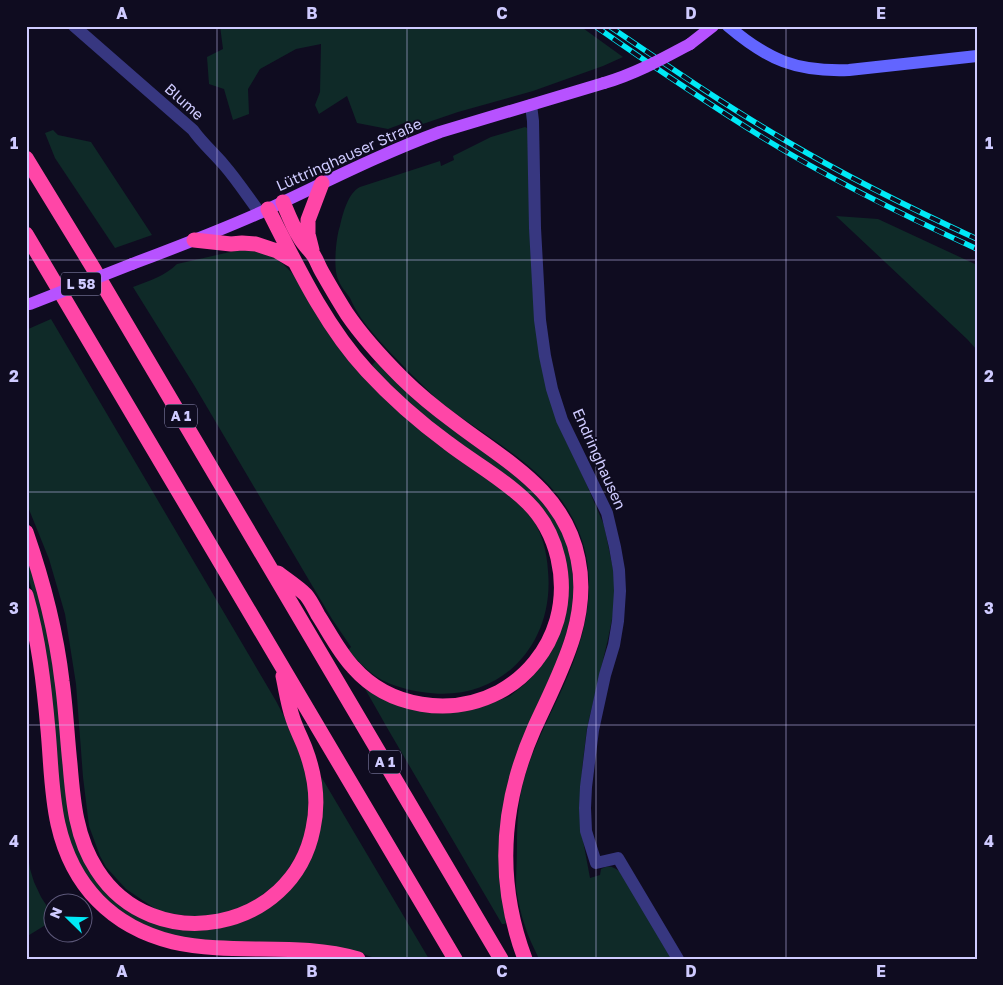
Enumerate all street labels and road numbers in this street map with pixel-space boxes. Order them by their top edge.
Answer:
street label: Blume [162,79,208,124]
street label: Lüttringhauser Straße [273,114,424,194]
road number: L 58 [61,272,101,296]
road number: A 1 [165,404,197,428]
street label: Endringhausen [570,405,630,512]
road number: A 1 [369,750,401,774]

